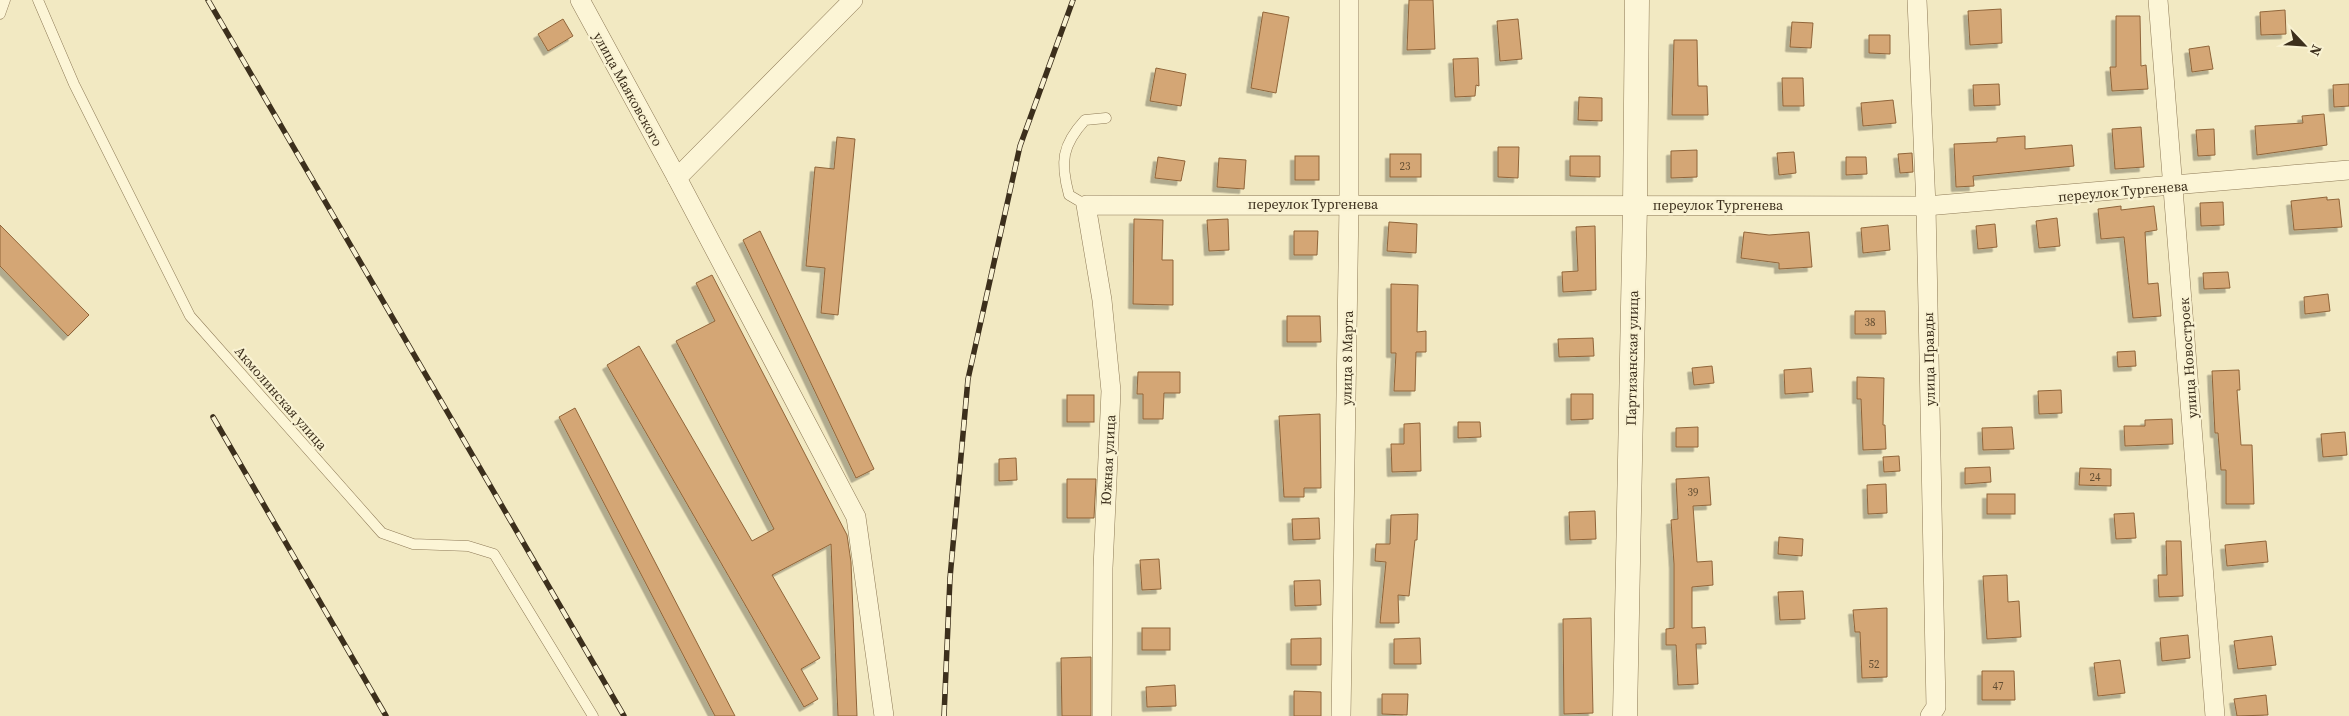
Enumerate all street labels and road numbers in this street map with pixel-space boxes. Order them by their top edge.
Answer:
street label: улица Маяковского [588,28,668,150]
street label: переулок Тургенева [2057,175,2190,207]
street label: переулок Тургенева [1248,194,1379,214]
street label: переулок Тургенева [1653,195,1784,215]
street label: Партизанская улица [1621,289,1643,426]
street label: улица Новостроек [2174,297,2202,419]
street label: улица 8 Марта [1336,310,1358,406]
street label: улица Правды [1918,312,1940,406]
street label: Акмолинская улица [230,342,332,455]
street label: Южная улица [1096,413,1120,506]

